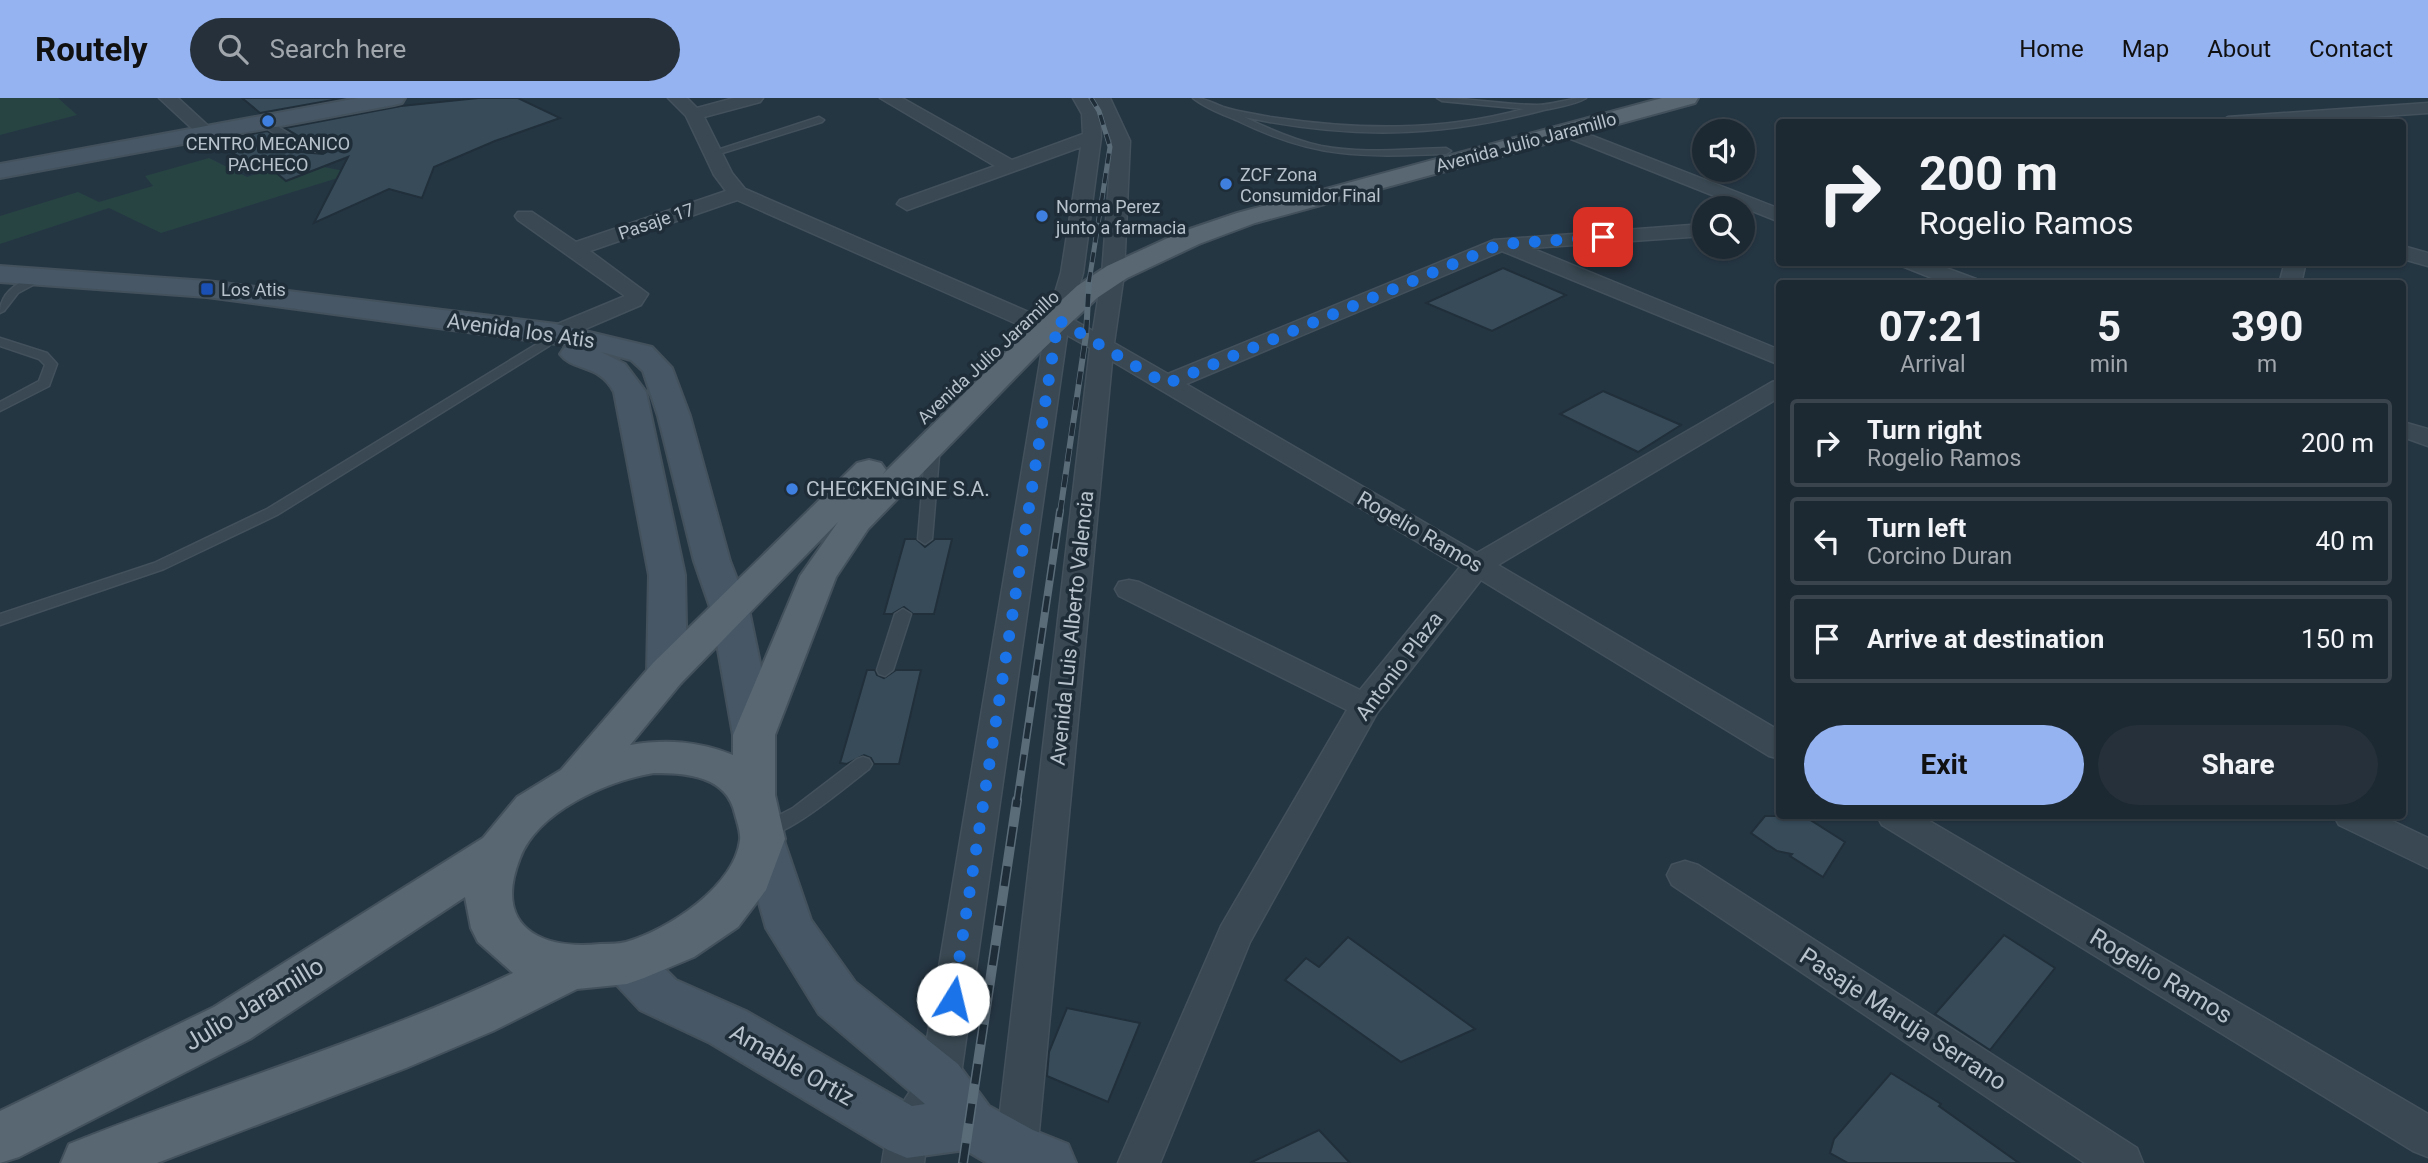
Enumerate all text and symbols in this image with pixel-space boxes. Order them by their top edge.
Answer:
search box [190,18,680,81]
text: Routely [35,30,148,69]
icon: search [214,30,252,68]
text: Search here [270,34,406,64]
text: Home [2019,35,2084,63]
text: Map [2122,35,2169,63]
text: About [2207,35,2271,63]
text: Contact [2309,35,2393,63]
street label: Avenida Julio Jaramillo [1433,108,1619,176]
marker: CENTRO MECANICO PACHECO [260,113,276,129]
map controls [1692,119,1755,259]
button: sound [1692,119,1755,182]
place label: CENTRO MECANICO PACHECO [186,133,350,175]
text: 200 m [1919,145,2058,202]
icon: right [1804,147,1895,238]
place label: ZCF Zona Consumidor Final [1240,164,1381,206]
marker: ZCF Zona Consumidor Final [1218,176,1234,192]
place label: Norma Perez junto a farmacia [1055,196,1186,238]
button: search [1692,196,1755,259]
street label: Pasaje 17 [615,198,697,244]
text: Rogelio Ramos [1919,204,2134,242]
pin [1573,207,1633,267]
marker: Norma Perez junto a farmacia [1034,208,1050,224]
icon: arrive [1584,218,1622,256]
place label: Los Atis [221,279,286,300]
marker: Los Atis [199,281,215,297]
street label: Avenida Julio Jaramillo [913,286,1063,428]
text: 07:21 [1879,302,1987,351]
text: 5 [2097,302,2121,351]
text: 390 [2231,302,2303,351]
street label: Avenida los Atis [446,309,596,353]
text: Arrival [1900,351,1966,378]
text: min [2090,351,2128,378]
text: m [2257,351,2277,378]
text: Turn right [1867,415,1982,445]
icon: right [1808,424,1846,462]
text: 200 m [2301,428,2374,458]
text: Rogelio Ramos [1867,445,2021,472]
place label: CHECKENGINE S.A. [806,477,990,501]
marker: CHECKENGINE S.A. [784,481,800,497]
street label: Rogelio Ramos [1353,486,1487,578]
street label: Avenida Luis Alberto Valencia [1046,489,1098,767]
text: Turn left [1867,513,1966,543]
icon: left [1808,522,1846,560]
text: 40 m [2316,526,2374,556]
text: Corcino Duran [1867,543,2012,570]
street label: Antonio Plaza [1350,607,1448,725]
icon: arrive [1808,620,1846,658]
text: Arrive at destination [1867,624,2104,654]
text: 150 m [2301,624,2374,654]
button: Exit [1804,725,2084,805]
button: Share [2098,725,2378,805]
street label: Rogelio Ramos [2085,923,2237,1029]
street label: Pasaje Maruja Serrano [1794,942,2012,1096]
street label: Julio Jaramillo [179,952,329,1056]
position arrow [916,962,990,1036]
street label: Amable Ortiz [725,1018,859,1112]

